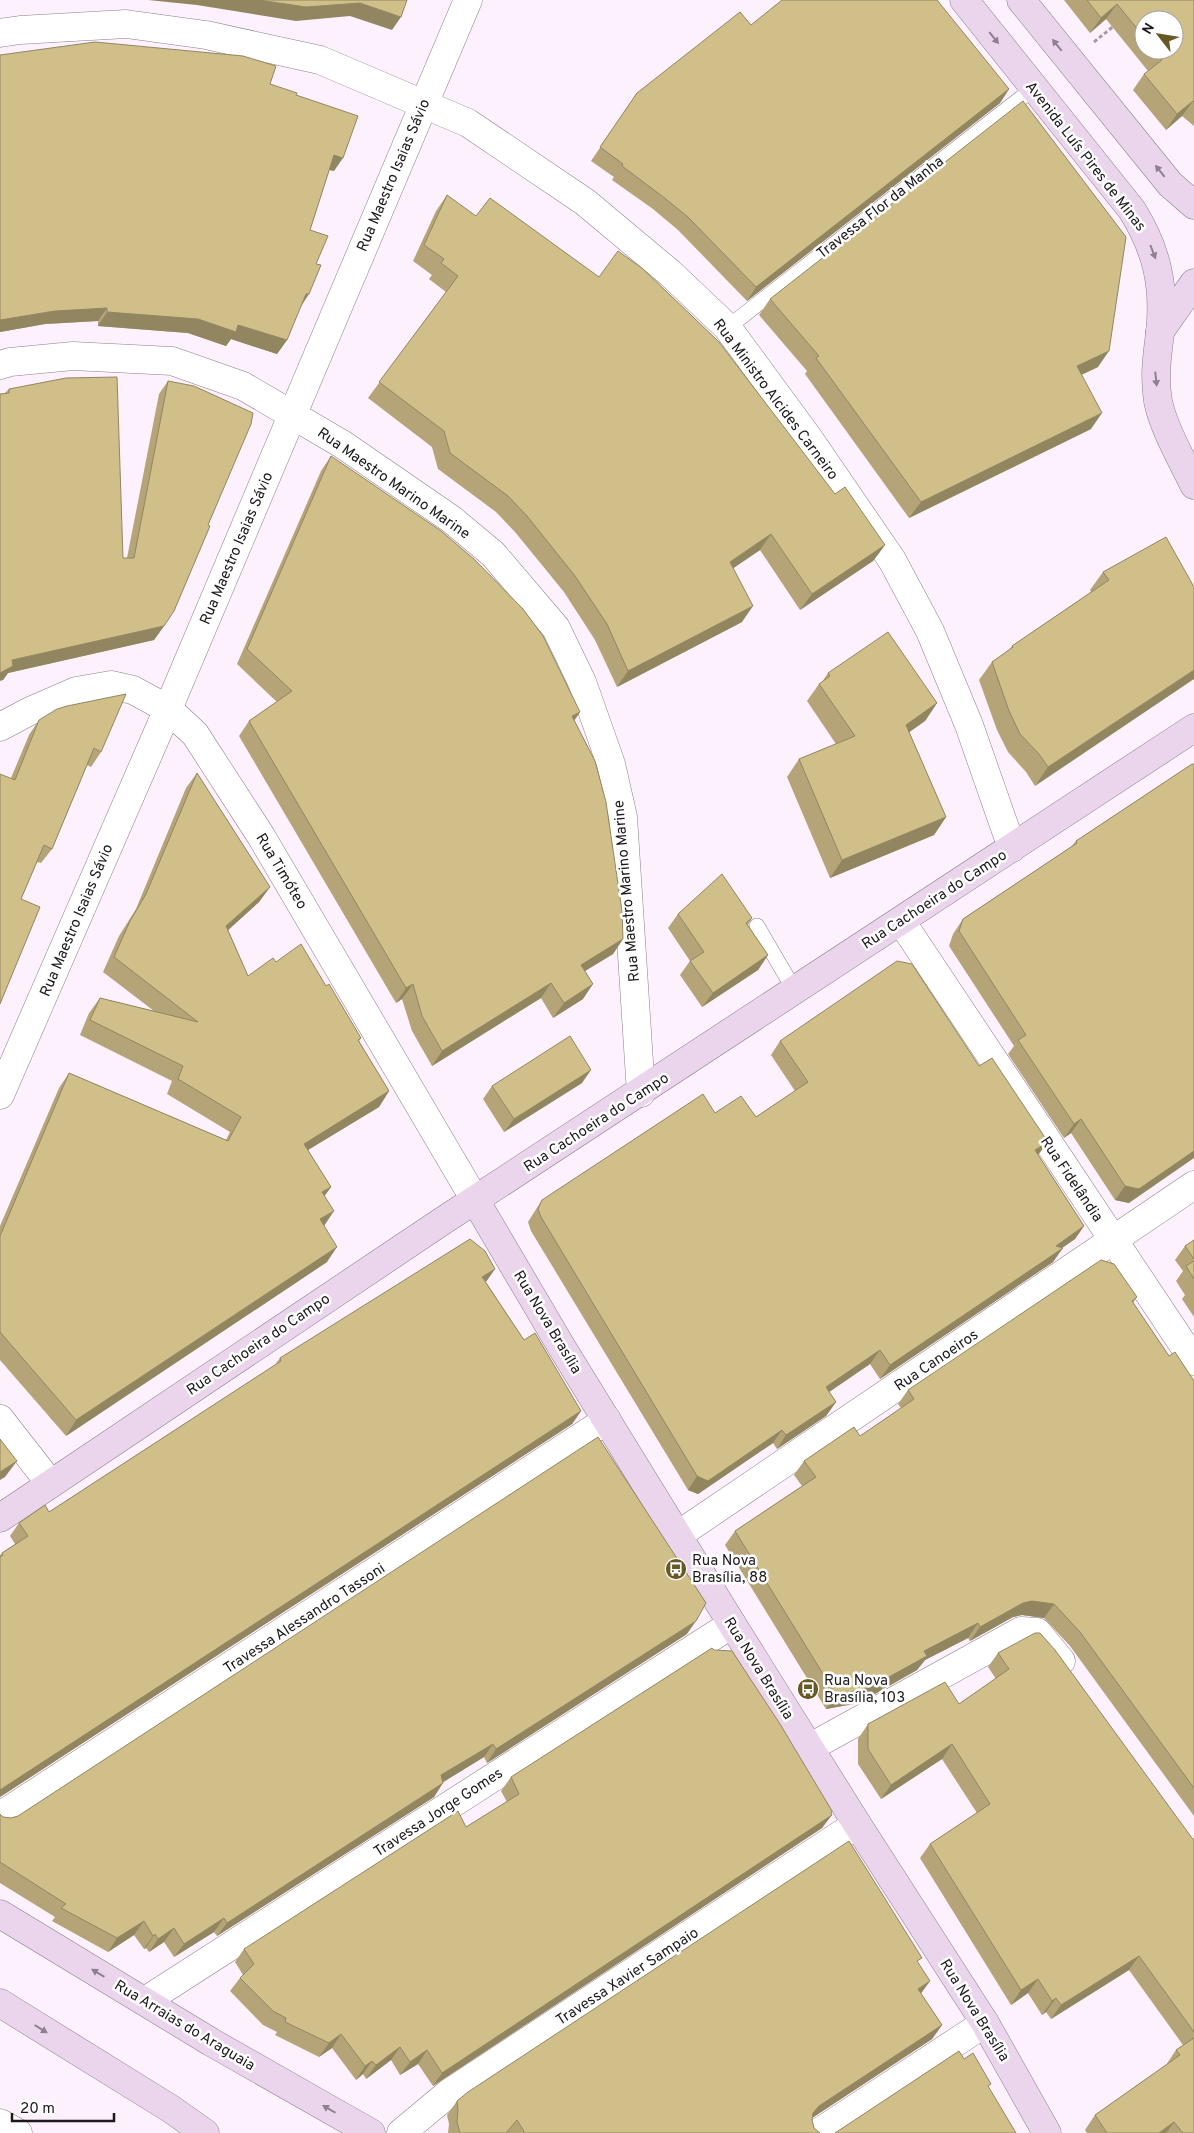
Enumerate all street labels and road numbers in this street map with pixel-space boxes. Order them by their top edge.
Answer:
street label: Avenida Luís Pires de Minas [1020,78,1149,236]
street label: Rua Maestro Isaias Sávio [354,96,435,255]
street label: Travessa Flor da Manha [814,153,948,264]
street label: Rua Ministro Alcides Carneiro [708,316,842,484]
street label: Rua Maestro Marino Marine [313,424,473,544]
street label: Rua Maestro Isaias Sávio [197,469,278,628]
street label: Rua Maestro Marino Marine [610,799,645,983]
street label: Rua Timóteo [251,830,311,913]
street label: Rua Maestro Isaias Sávio [37,841,118,1000]
street label: Rua Cachoeira do Campo [859,846,1011,954]
street label: Rua Cachoeira do Campo [521,1069,673,1177]
street label: Rua Fidelândia [1035,1133,1106,1226]
street label: Rua Nova Brasília [508,1268,585,1378]
street label: Rua Cachoeira do Campo [183,1290,334,1400]
street label: Rua Canoeiros [891,1326,983,1396]
street label: Travessa Alessandro Tassoni [220,1560,389,1679]
street label: Rua Nova Brasília [719,1614,797,1724]
street label: Travessa Jorge Gomes [371,1764,507,1862]
street label: Travessa Xavier Sampaio [553,1924,703,2030]
street label: Rua Nova Brasília [935,1956,1013,2066]
street label: Rua Arraias do Araguaia [110,1977,258,2076]

